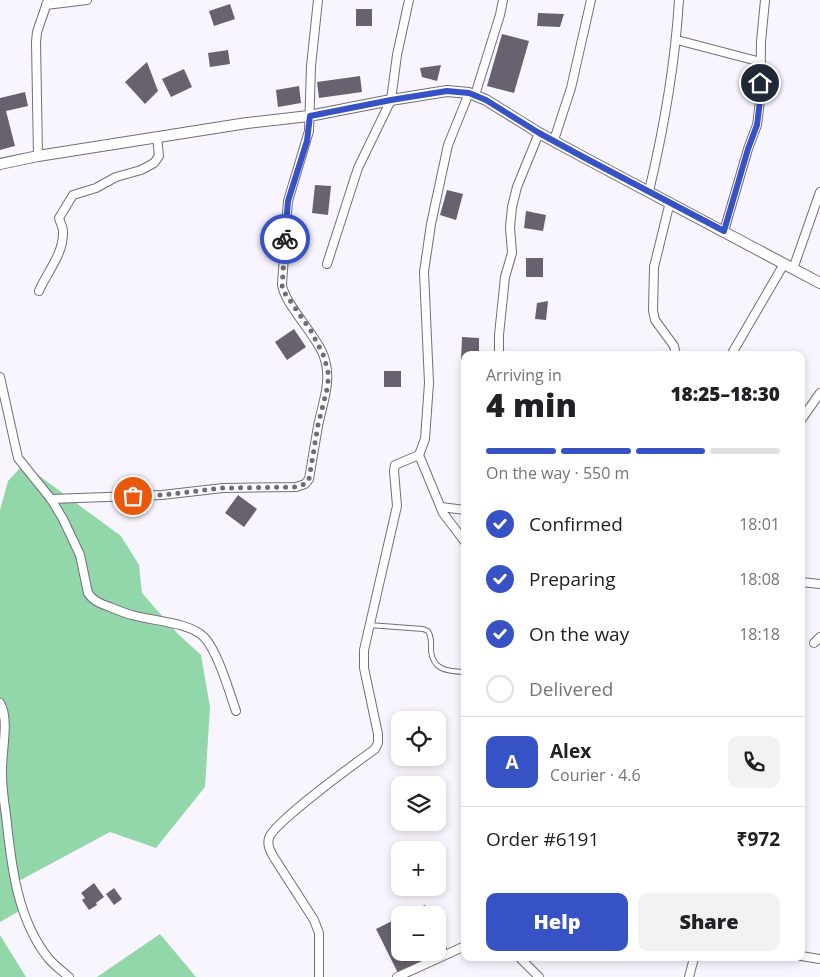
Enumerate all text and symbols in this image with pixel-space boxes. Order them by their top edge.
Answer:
pin [739,62,781,104]
icon: home [746,69,774,97]
courier [260,214,310,264]
icon: bike [271,225,299,253]
text: Arriving in [486,364,562,386]
text: 18:25–18:30 [670,381,780,407]
text: 4 min [486,383,577,426]
text: On the way · 550 m [486,462,629,484]
pin [112,475,154,517]
icon: bag [119,482,147,510]
icon: check [486,510,514,538]
text: Confirmed [529,511,623,537]
text: 18:01 [739,513,780,535]
icon: check [486,565,514,593]
text: Preparing [529,566,616,592]
text: 18:08 [739,568,780,590]
icon: check [486,620,514,648]
text: On the way [529,621,629,647]
text: 18:18 [739,623,780,645]
text: Delivered [529,676,613,702]
map controls [391,711,446,961]
button: locate [391,711,446,766]
button: phone [728,736,780,788]
text: Alex [550,738,591,764]
text: A [505,749,519,775]
text: Courier · 4.6 [550,764,641,786]
button: layers [391,776,446,831]
text: Order #6191 [486,826,599,852]
text: ₹972 [737,826,780,852]
button: + [391,841,446,896]
button: Help [486,893,628,951]
button: Share [638,893,780,951]
button: − [391,906,446,961]

